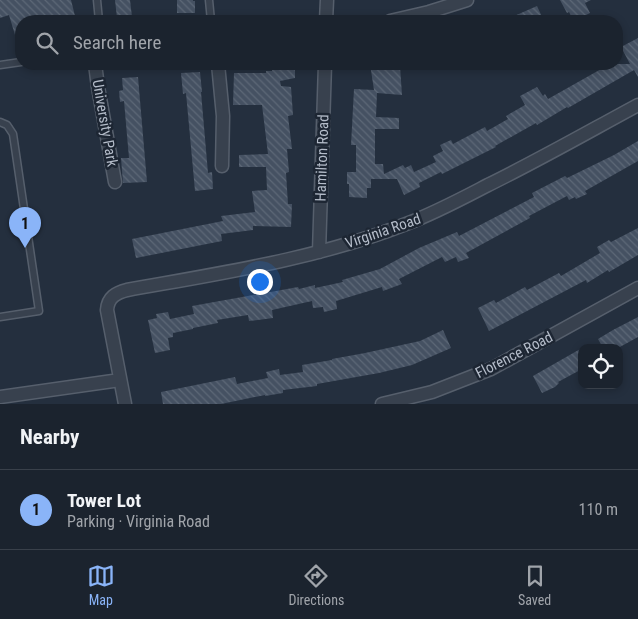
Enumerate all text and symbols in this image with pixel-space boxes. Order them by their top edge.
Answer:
search box [15,15,623,70]
icon: search [33,29,61,57]
text: Search here [73,31,161,54]
street label: University Park [88,78,122,168]
street label: Hamilton Road [311,114,333,202]
pin: 1 [9,207,41,248]
street label: Virginia Road [343,210,423,252]
your location [247,269,273,295]
street label: Florence Road [472,328,556,382]
map controls [578,344,623,389]
button: locate [578,344,623,389]
text: Nearby [20,425,79,449]
text: Tower Lot [67,489,141,512]
text: 1 [32,500,40,519]
text: 110 m [579,500,618,519]
text: Parking · Virginia Road [67,512,210,531]
tab: Map [87,562,115,608]
tab: Directions [288,562,344,608]
tab: Saved [518,562,551,608]

